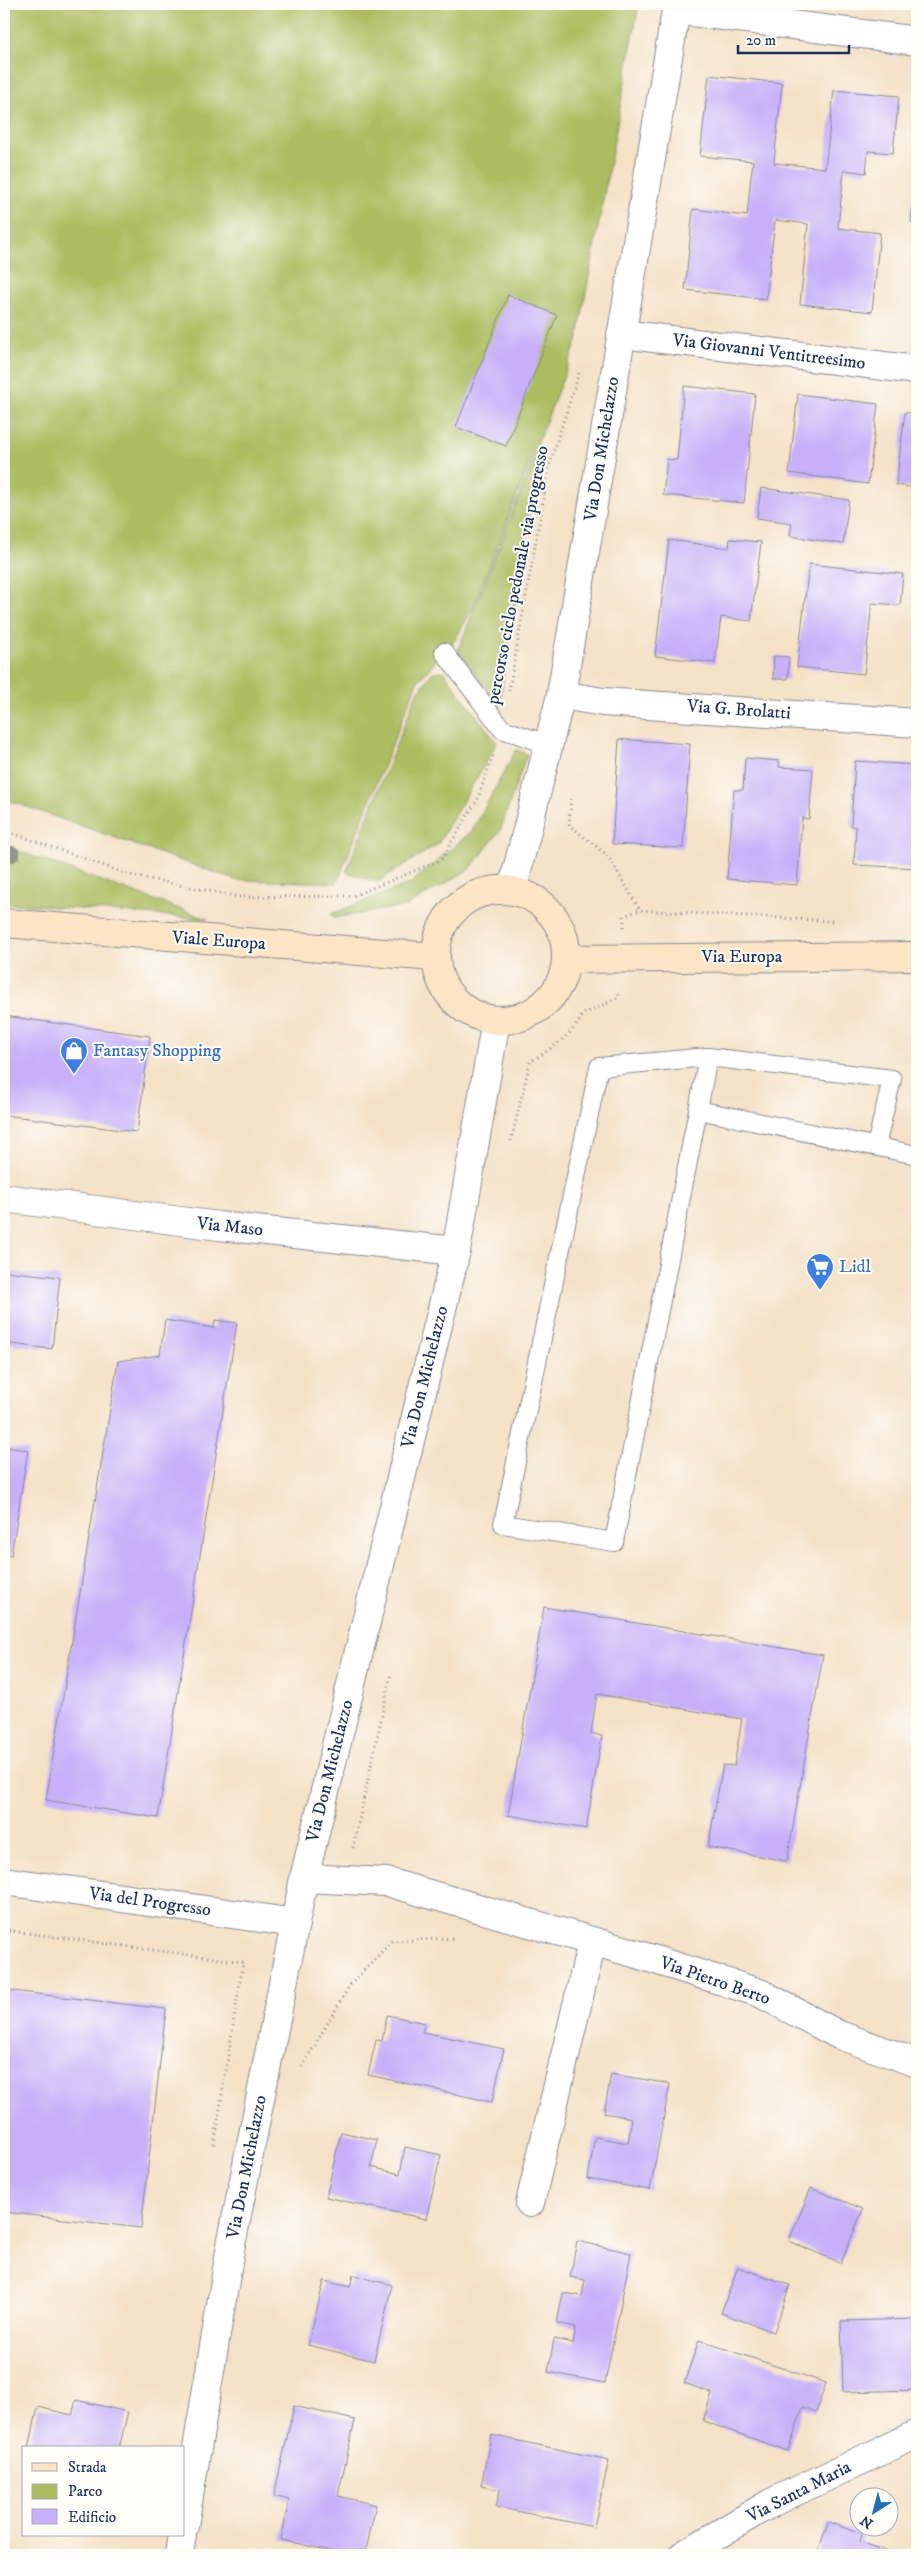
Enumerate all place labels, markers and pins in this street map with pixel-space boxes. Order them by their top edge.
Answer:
shop icon: Fantasy Shopping [59,1036,89,1075]
place label: Fantasy Shopping [93,1040,221,1062]
supermarket icon: Lidl [805,1252,835,1291]
place label: Lidl [839,1256,872,1278]

